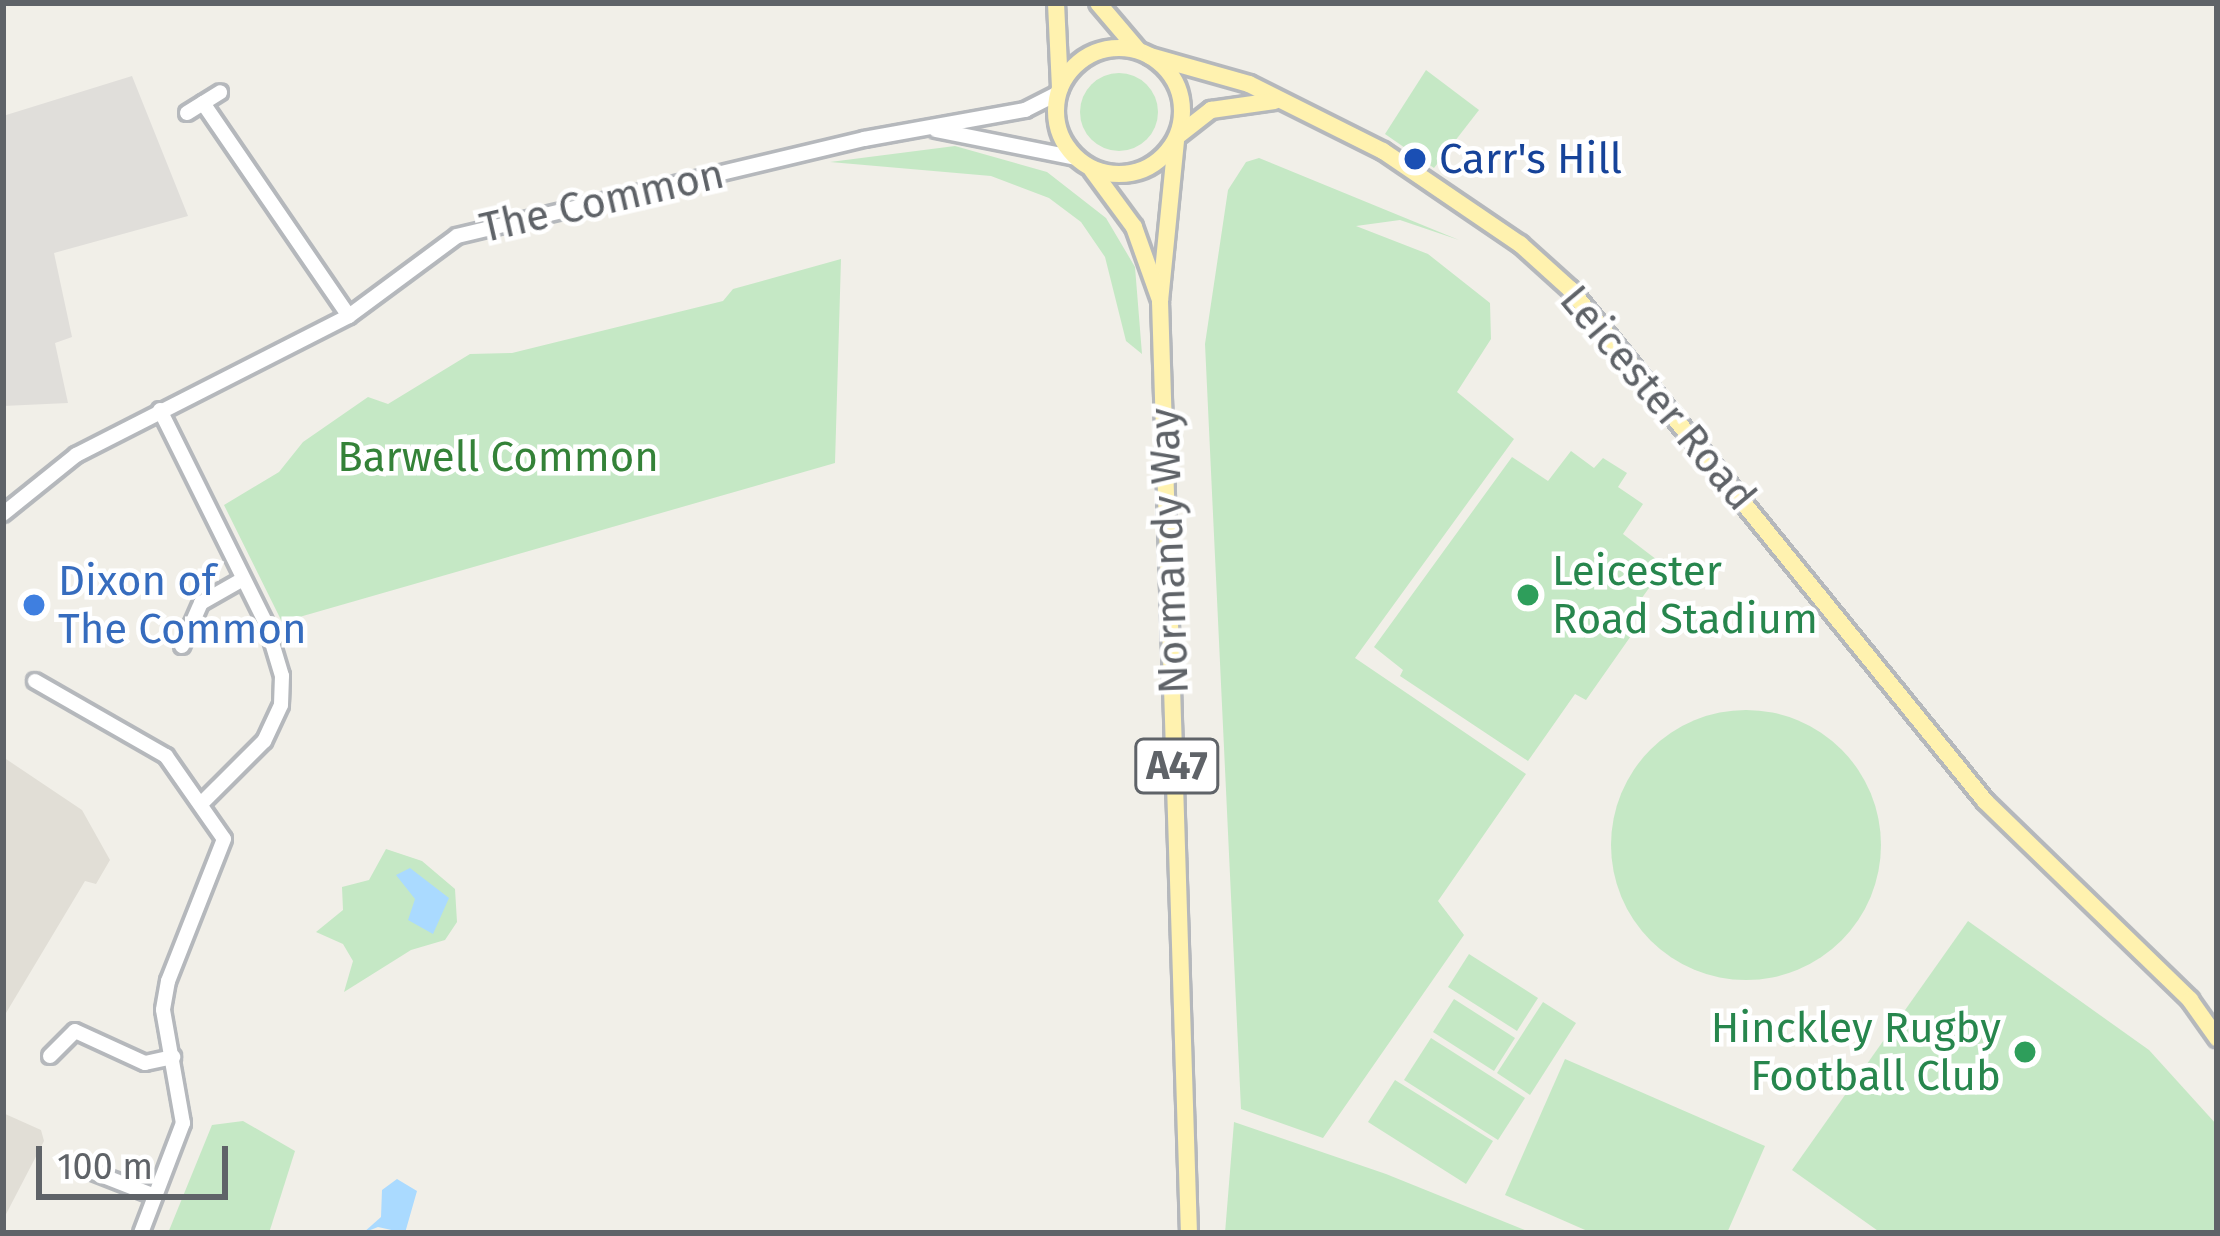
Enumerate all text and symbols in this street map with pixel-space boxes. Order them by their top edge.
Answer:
place label: Carr's Hill [1439,134,1622,184]
marker: Carr's Hill [1402,146,1428,172]
street label: The Common [475,148,729,254]
street label: Leicester Road [1549,275,1767,521]
street label: Normandy Way [1139,407,1199,695]
park label: Barwell Common [337,432,659,482]
place label: Leicester Road Stadium [1552,546,1818,644]
place label: Dixon of The Common [58,556,307,654]
marker: Leicester Road Stadium [1515,582,1541,608]
marker: Dixon of The Common [21,592,47,618]
road number: A47 [1132,733,1222,799]
place label: Hinckley Rugby Football Club [1711,1003,2001,1102]
marker: Hinckley Rugby Football Club [2012,1039,2038,1065]
scale bar [42,1122,234,1196]
text: 100 m [57,1145,153,1189]

